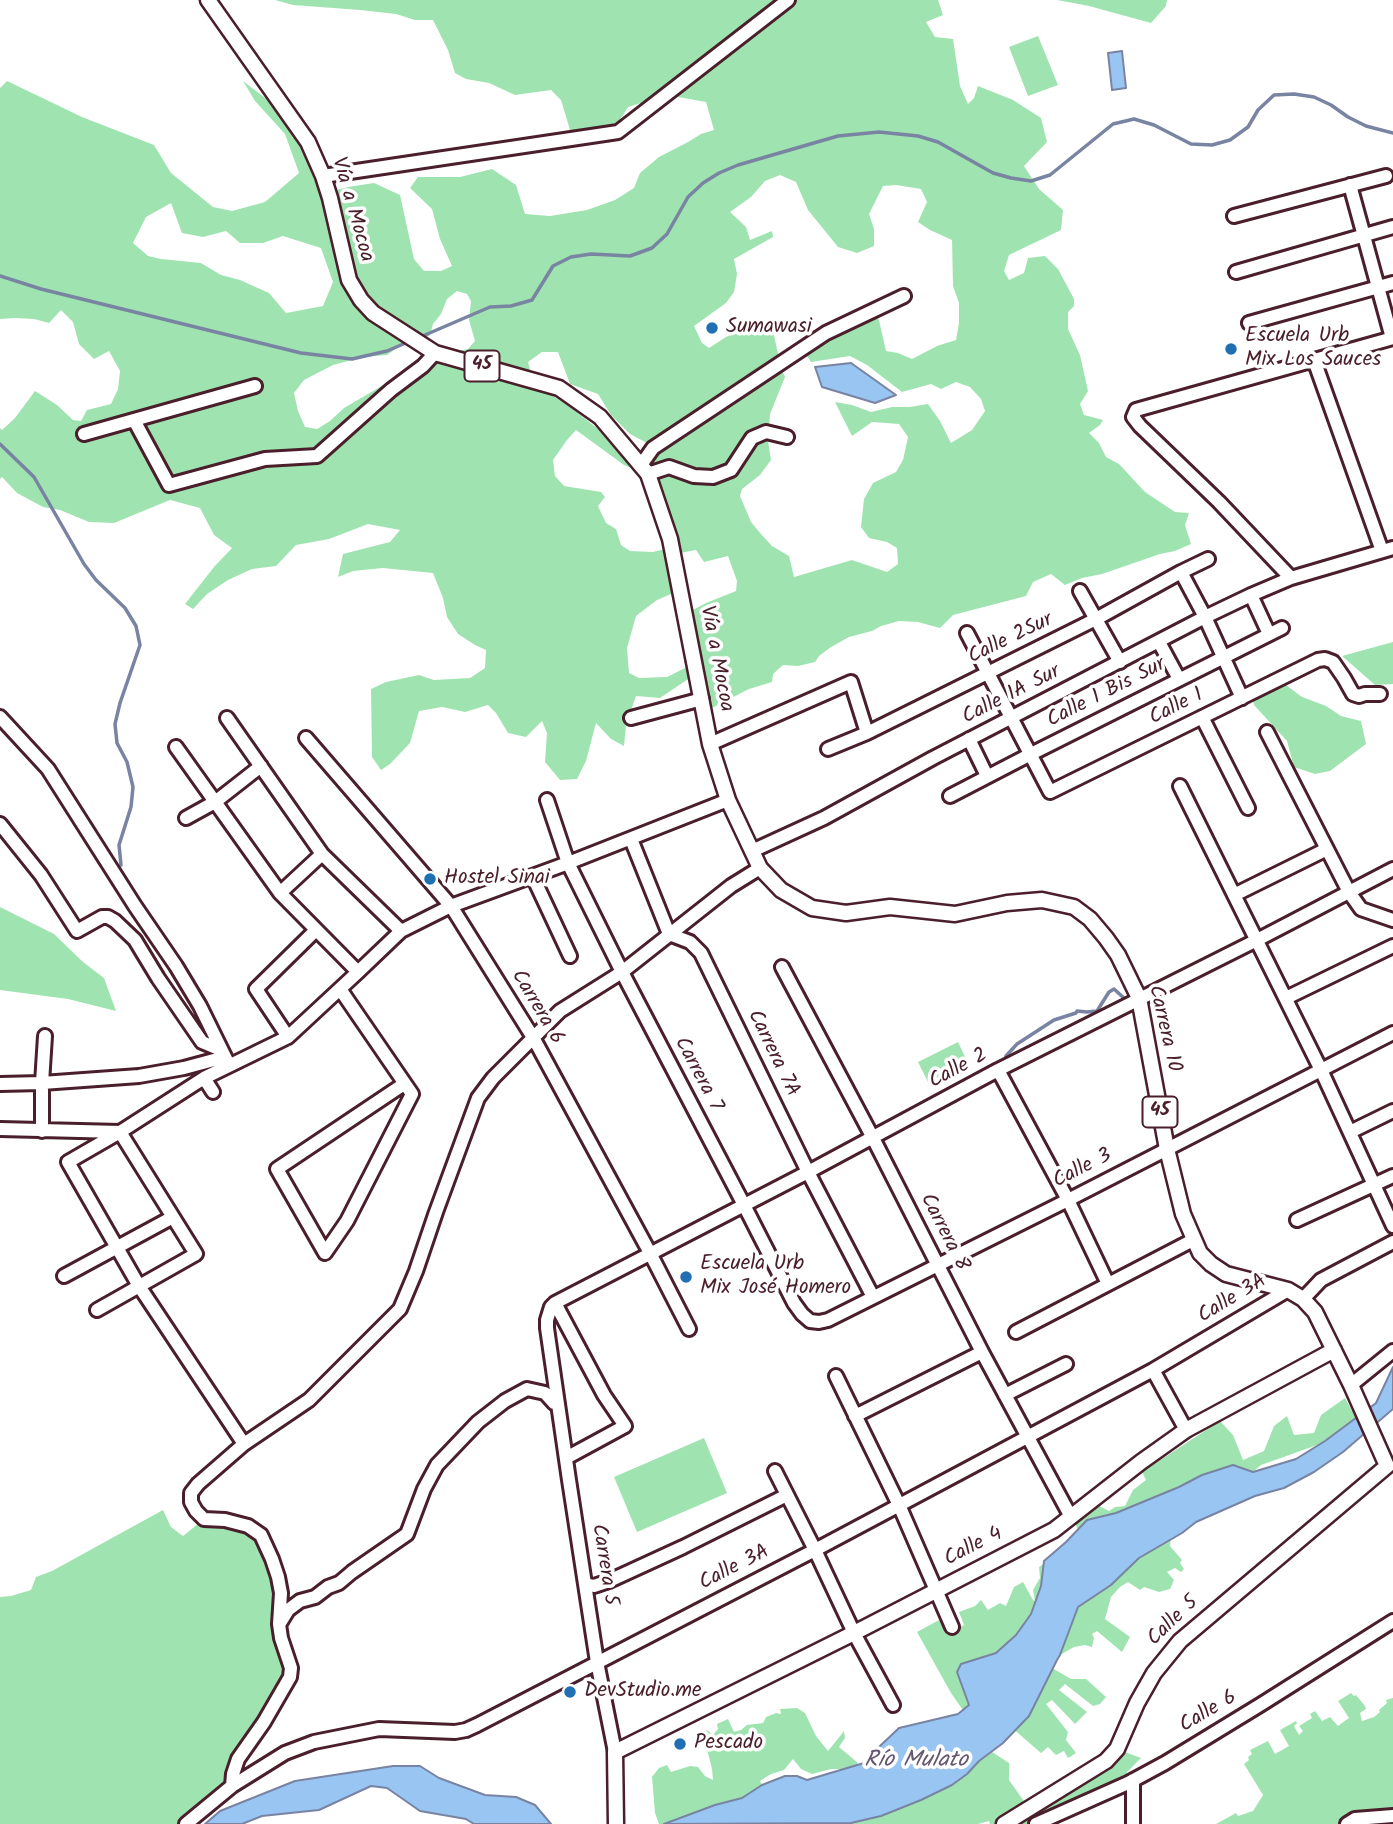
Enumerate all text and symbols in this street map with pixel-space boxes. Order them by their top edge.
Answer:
street label: Vía a Mocoa [324,155,378,265]
place label: Sumawasi [726,315,812,341]
marker: Sumawasi [704,320,720,336]
place label: Escuela Urb Mix Los Sauces [1245,324,1381,374]
marker: Escuela Urb Mix Los Sauces [1223,341,1239,357]
road number: 45 [464,350,500,382]
street label: Vía a Mocoa [692,604,738,714]
street label: Calle 2Sur [965,609,1057,671]
street label: Calle 1 Bis Sur [1044,653,1170,735]
street label: Calle 1A Sur [959,661,1065,731]
street label: Calle 1 [1146,684,1208,732]
place label: Hostel Sinai [444,866,550,892]
marker: Hostel Sinai [422,871,438,887]
street label: Carrera 6 [504,966,568,1050]
street label: Carrera 10 [1141,983,1185,1075]
street label: Carrera 7A [740,1006,804,1102]
street label: Carrera 7 [667,1033,727,1117]
street label: Calle 2 [925,1044,993,1096]
road number: 45 [1142,1096,1178,1128]
street label: Calle 3 [1049,1145,1117,1195]
street label: Carrera 8 [913,1190,973,1276]
place label: Escuela Urb Mix José Homero [700,1252,851,1302]
marker: Escuela Urb Mix José Homero [678,1269,694,1285]
street label: Calle 3A [1194,1270,1272,1330]
street label: Carrera 5 [584,1522,622,1608]
street label: Calle 4 [941,1523,1007,1573]
street label: Calle 3A [696,1541,774,1597]
street label: Calle 5 [1143,1591,1205,1653]
place label: DevStudio.me [584,1679,701,1705]
marker: DevStudio.me [562,1684,578,1700]
street label: Calle 6 [1176,1686,1242,1740]
place label: Pescado [694,1731,763,1757]
marker: Pescado [672,1736,688,1752]
water label: Río Mulato [864,1748,968,1776]

